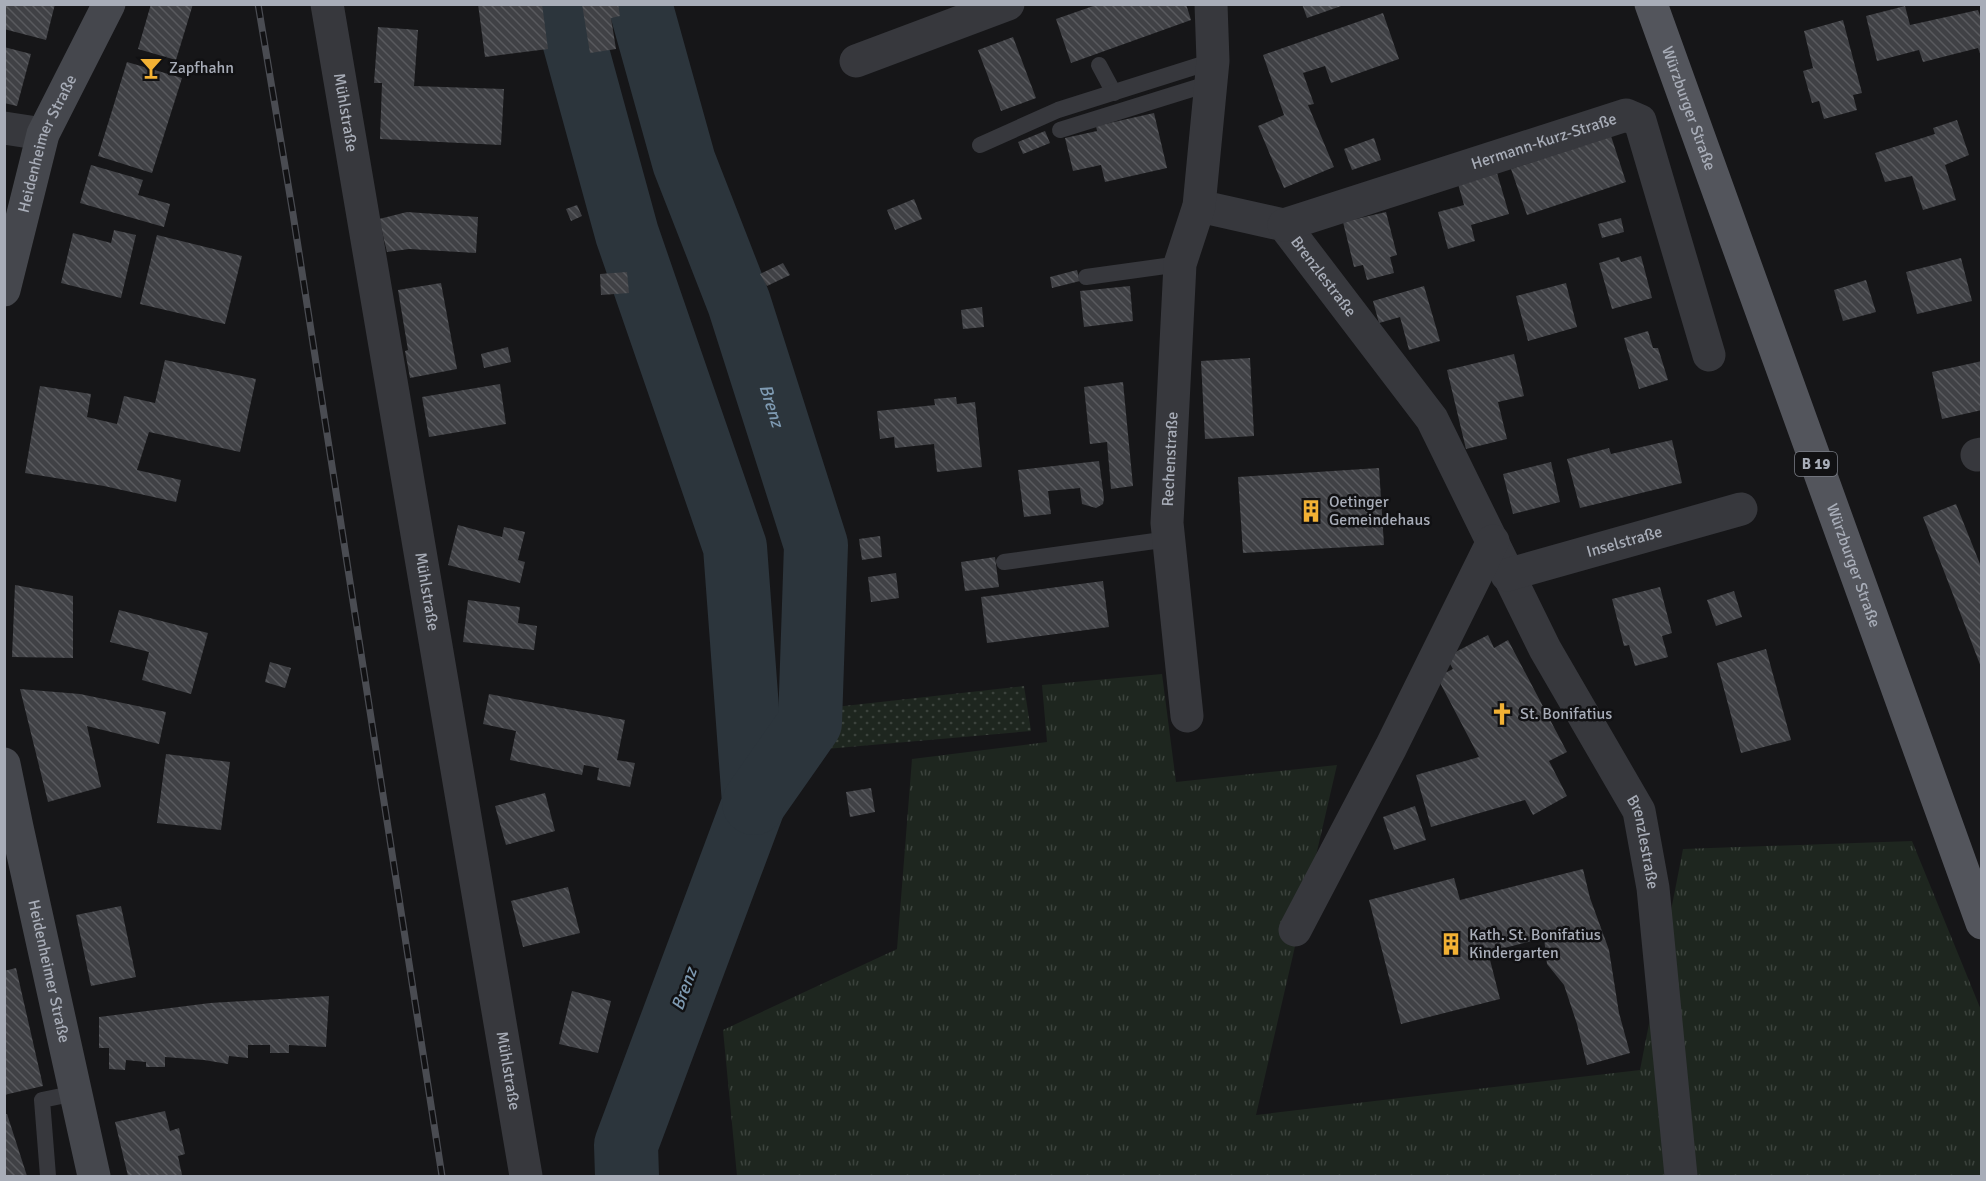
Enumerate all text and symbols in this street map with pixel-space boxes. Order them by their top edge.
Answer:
street label: Würzburger Straße [1657,44,1720,173]
bar icon: Zapfhahn [138,55,164,81]
place label: Zapfhahn [169,58,234,78]
street label: Heidenheimer Straße [14,71,81,215]
street label: Mühlstraße [329,71,362,153]
street label: Hermann-Kurz-Straße [1469,109,1619,174]
street label: Brenzlestraße [1286,232,1360,321]
water label: Brenz [755,381,789,432]
street label: Rechenstraße [1158,411,1183,507]
road number: B 19 [1795,452,1837,476]
place label: Oetinger Gemeindehaus [1329,492,1430,530]
building icon: Oetinger Gemeindehaus [1298,498,1324,524]
street label: Würzburger Straße [1822,501,1885,630]
street label: Inselstraße [1584,522,1665,562]
street label: Mühlstraße [410,551,443,633]
church icon: St. Bonifatius [1489,701,1515,727]
place label: St. Bonifatius [1520,704,1612,724]
street label: Brenzlestraße [1622,792,1663,891]
street label: Heidenheimer Straße [23,898,74,1045]
place label: Kath. St. Bonifatius Kindergarten [1469,925,1601,963]
building icon: Kath. St. Bonifatius Kindergarten [1438,931,1464,957]
water label: Brenz [666,963,702,1013]
street label: Mühlstraße [492,1030,525,1112]

